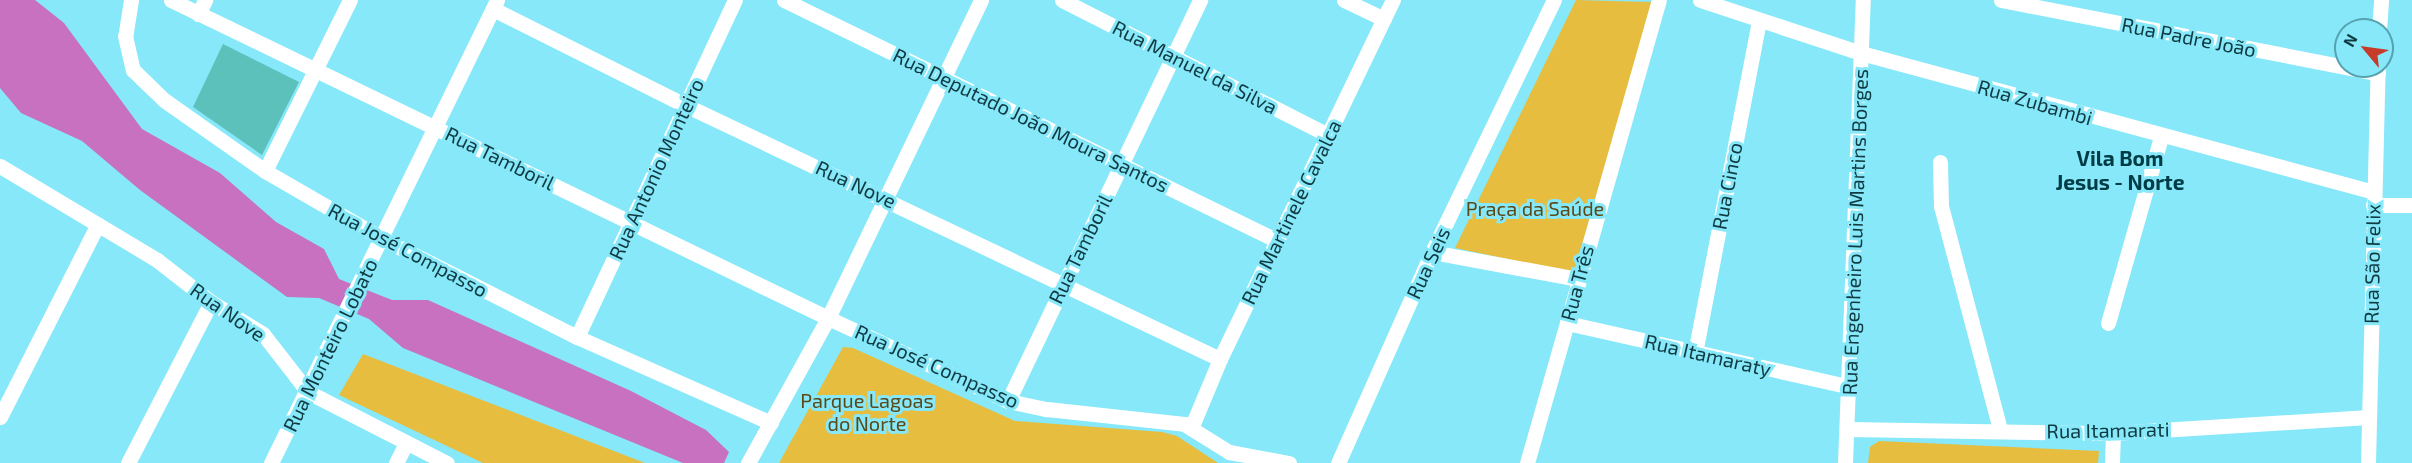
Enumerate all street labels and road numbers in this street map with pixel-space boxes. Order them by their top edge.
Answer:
street label: Rua Padre João [2120,12,2258,62]
street label: Rua Manuel da Silva [1108,15,1282,119]
street label: Rua Deputado João Moura Santos [889,43,1173,197]
street label: Rua Engenheiro Luis Martins Borges [1837,68,1873,396]
street label: Rua Antonio Monteiro [603,74,709,264]
street label: Rua Zubambi [1975,74,2095,130]
street label: Rua Martinele Cavalca [1236,116,1346,308]
street label: Rua Tamboril [441,121,559,195]
street label: Rua Cinco [1707,140,1747,232]
street label: Rua Nove [812,155,900,213]
street label: Rua Tamboril [1043,190,1117,308]
street label: Rua José Compasso [324,198,492,302]
street label: Rua São Felix [2359,204,2385,324]
street label: Rua Seis [1401,223,1455,303]
street label: Rua Três [1555,242,1599,324]
street label: Rua Monteiro Lobato [278,255,382,435]
street label: Rua Nove [186,278,270,346]
street label: Rua José Compasso [851,319,1023,413]
street label: Rua Itamaraty [1643,329,1773,381]
street label: Rua Itamarati [2046,417,2170,443]

